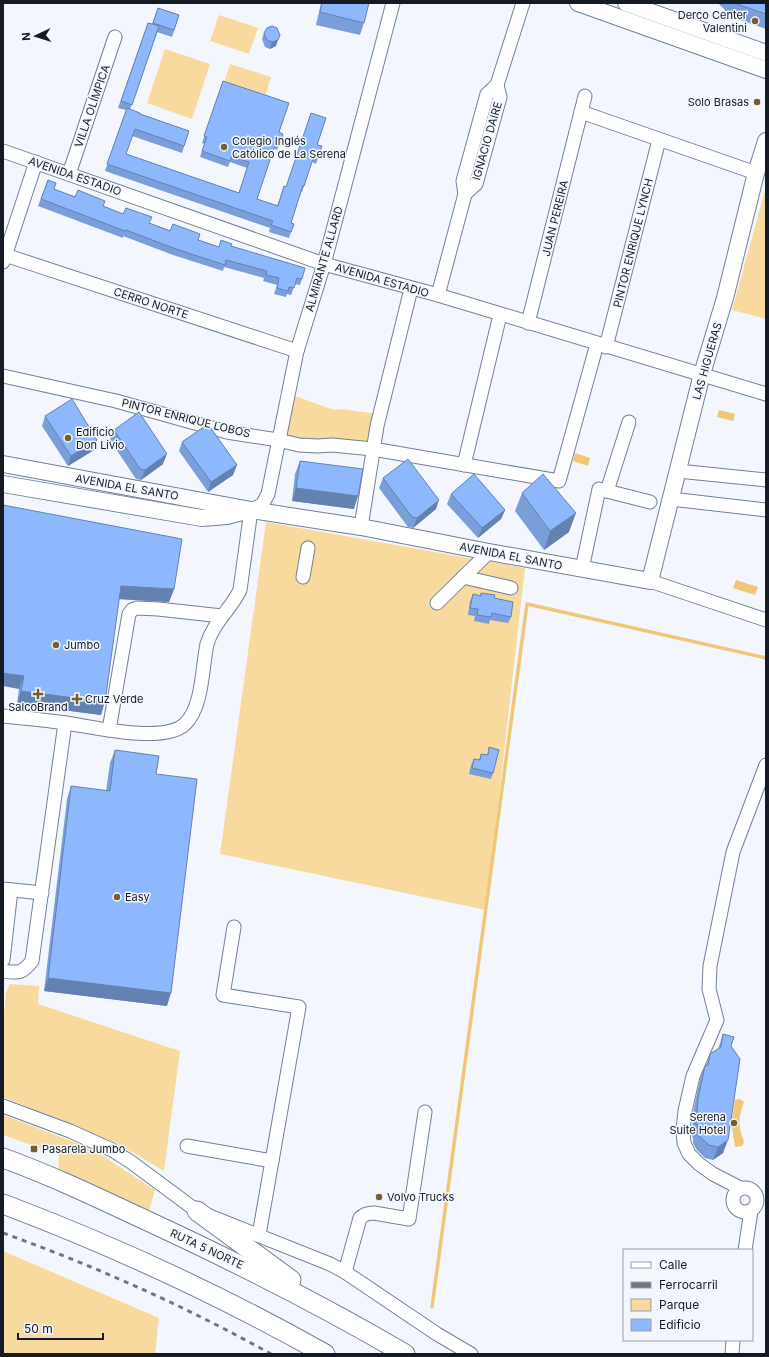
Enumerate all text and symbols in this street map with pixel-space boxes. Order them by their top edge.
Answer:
place label: Derco Center Valentini [678,8,747,35]
north arrow [16,16,56,56]
marker: Derco Center Valentini [750,16,760,26]
text: N [19,32,33,41]
street label: VILLA OLÍMPICA [71,62,113,149]
place label: Solo Brasas [688,95,749,109]
marker: Solo Brasas [752,97,762,107]
street label: IGNACIO DAIRE [469,100,505,182]
place label: Colegio Inglés Católico de La Serena [232,134,346,161]
marker: Colegio Inglés Católico de La Serena [219,142,229,152]
street label: AVENIDA ESTADIO [27,154,123,198]
street label: PINTOR ENRIQUE LYNCH [610,177,656,309]
street label: JUAN PEREIRA [539,178,571,258]
street label: ALMIRANTE ALLARD [302,205,346,313]
street label: AVENIDA ESTADIO [333,260,431,300]
street label: CERRO NORTE [112,284,190,322]
street label: LAS HIGUERAS [689,321,725,401]
street label: PINTOR ENRIQUE LOBOS [120,395,252,441]
place label: Edificio Don Livio [76,425,125,452]
marker: Edificio Don Livio [63,433,73,443]
street label: AVENIDA EL SANTO [74,471,180,503]
street label: AVENIDA EL SANTO [458,539,564,573]
place label: Jumbo [64,638,100,652]
marker: Jumbo [51,640,61,650]
marker: SalcoBrand [33,689,43,699]
place label: Cruz Verde [85,692,143,706]
marker: Cruz Verde [72,694,82,704]
place label: SalcoBrand [8,700,68,714]
place label: Easy [125,890,150,904]
marker: Easy [112,892,122,902]
place label: Serena Suite Hotel [669,1110,726,1137]
marker: Serena Suite Hotel [729,1118,739,1128]
place label: Pasarela Jumbo [42,1142,126,1156]
marker: Pasarela Jumbo [29,1144,39,1154]
place label: Volvo Trucks [387,1190,454,1204]
marker: Volvo Trucks [374,1192,384,1202]
street label: RUTA 5 NORTE [168,1226,246,1272]
legend [623,1249,753,1341]
text: Calle [659,1257,687,1272]
text: Ferrocarril [659,1277,718,1292]
text: Parque [659,1297,699,1312]
scale bar [18,1315,103,1341]
text: Edificio [659,1317,701,1332]
text: 50 m [24,1321,53,1336]

